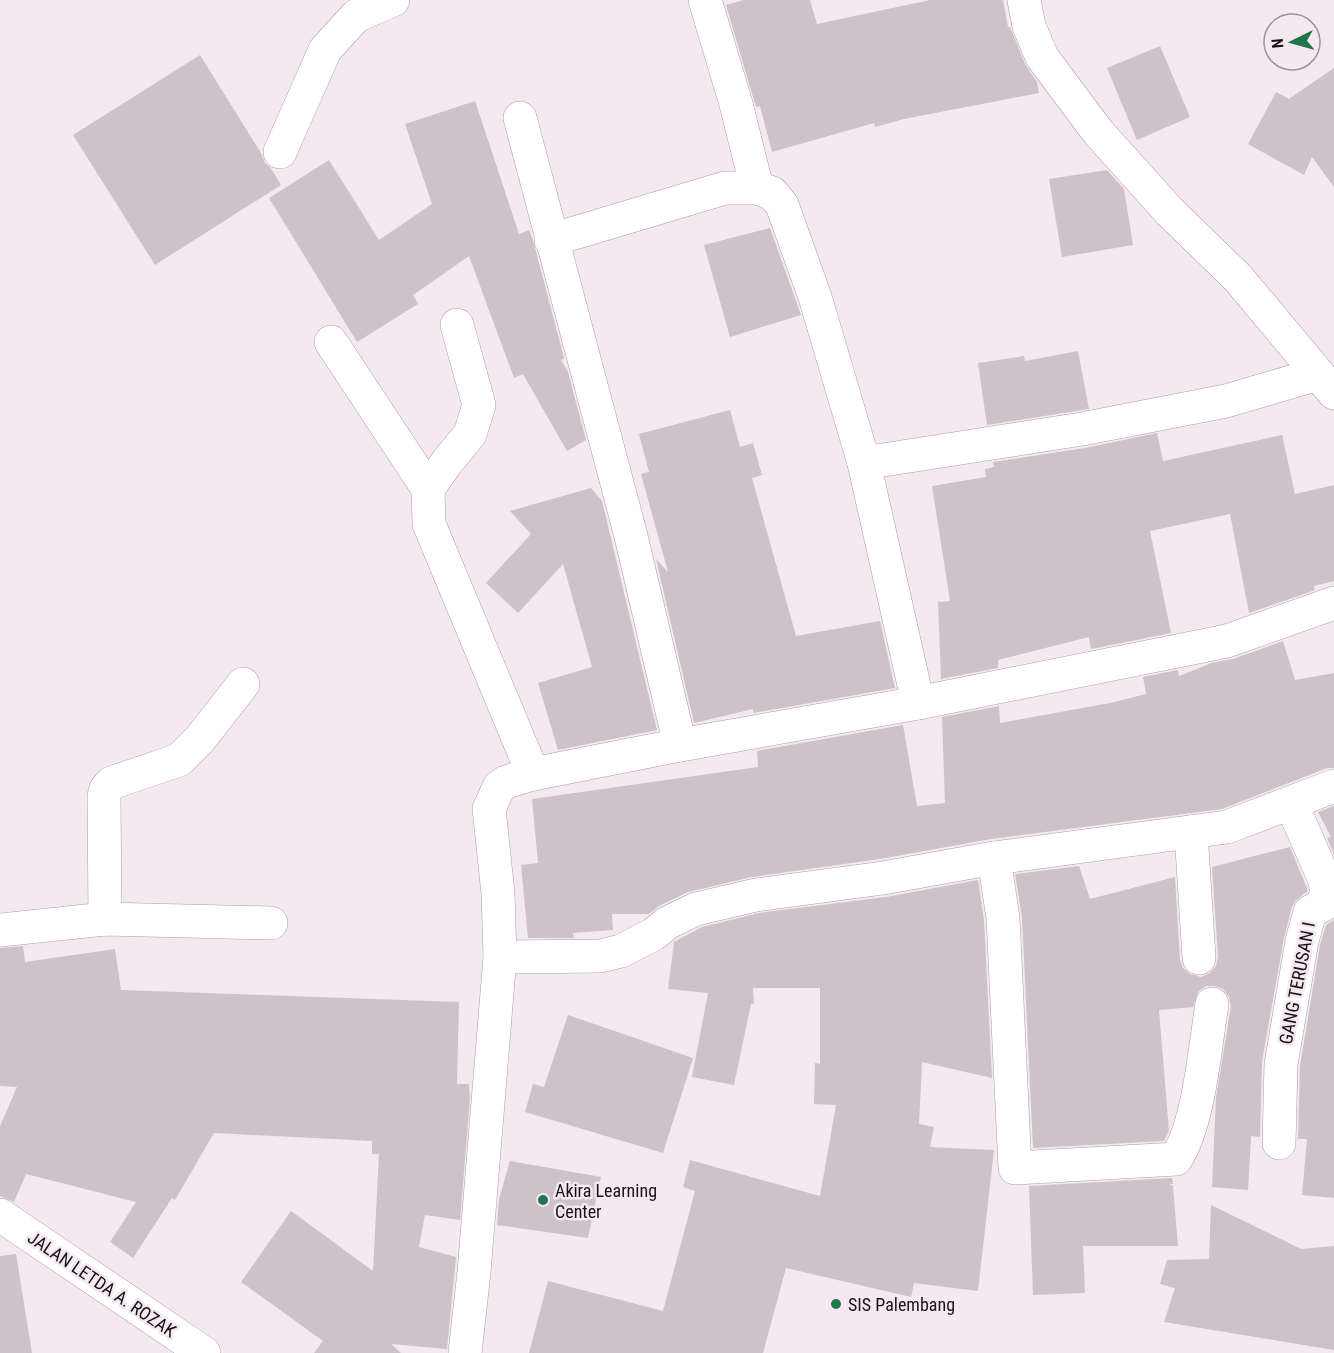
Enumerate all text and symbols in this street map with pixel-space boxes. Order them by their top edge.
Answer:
north arrow [1262,12,1322,72]
text: N [1268,38,1287,49]
street label: GANG TERUSAN I [1275,920,1319,1046]
place label: Akira Learning Center [555,1180,657,1222]
marker: Akira Learning Center [536,1193,550,1207]
street label: JALAN LETDA A. ROZAK [24,1227,180,1341]
place label: SIS Palembang [848,1294,955,1315]
marker: SIS Palembang [829,1297,843,1311]

